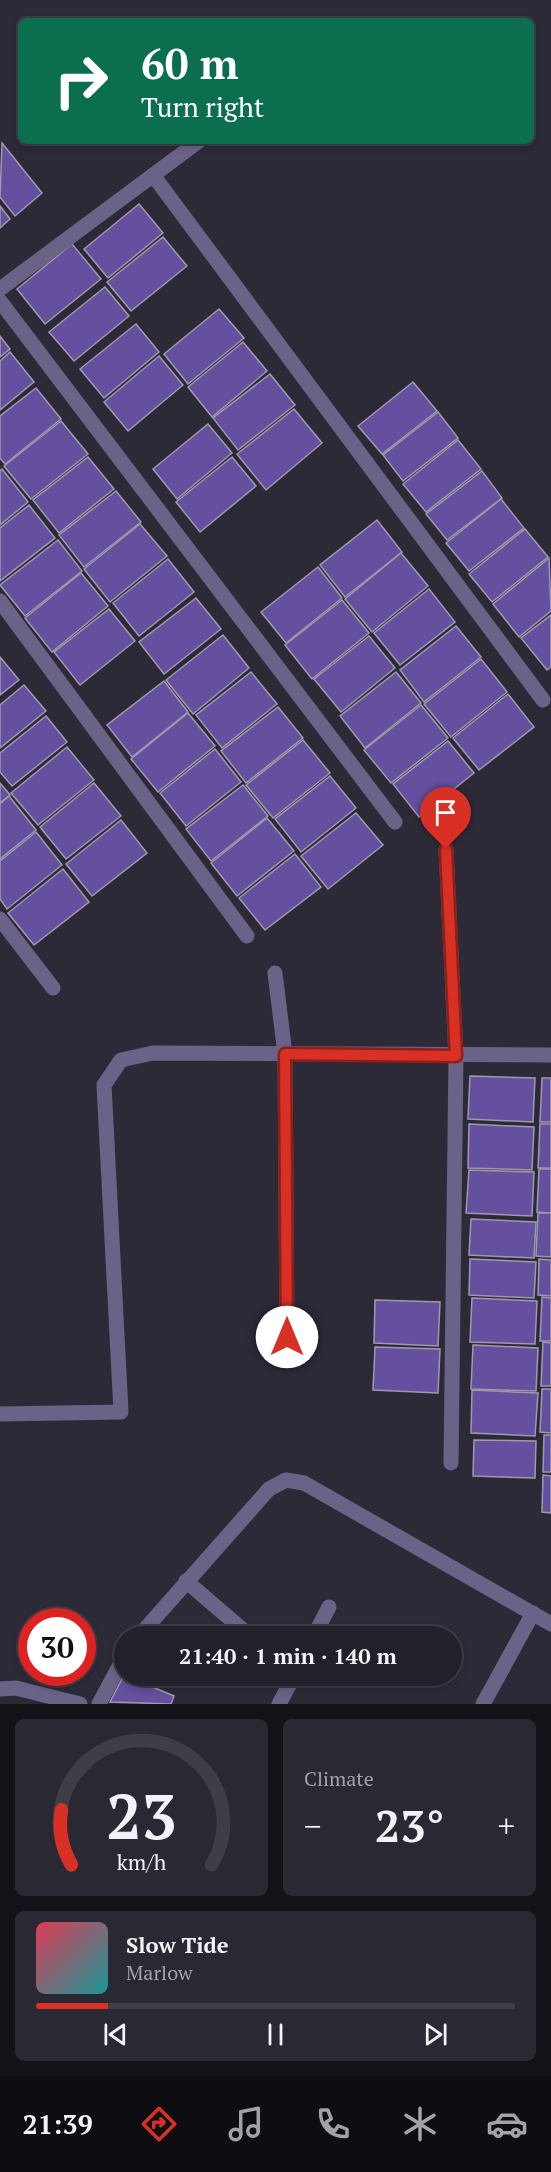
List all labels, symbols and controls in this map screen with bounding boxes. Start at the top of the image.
text: 60 m [141,35,239,91]
icon: right [42,42,120,120]
text: Turn right [141,89,264,125]
pin [420,787,471,849]
icon: arrive [429,796,462,829]
position arrow [255,1305,319,1369]
speed limit sign: 30 [18,1608,96,1686]
text: 21:40 · 1 min · 140 m [179,1641,397,1670]
text: Climate [304,1765,374,1792]
text: 23 [106,1774,177,1857]
text: 23° [375,1795,444,1855]
text: − [304,1804,322,1847]
text: + [497,1804,515,1847]
text: km/h [117,1848,167,1876]
text: Slow Tide [126,1930,229,1959]
text: Marlow [126,1959,193,1986]
icon: previous [99,2018,132,2051]
icon: pause [259,2018,292,2051]
icon: next [419,2018,452,2051]
icon: directions [138,2103,180,2145]
icon: music [225,2103,267,2145]
icon: phone [312,2103,354,2145]
icon: climate [399,2103,441,2145]
icon: car [486,2103,528,2145]
text: 21:39 [23,2106,93,2142]

